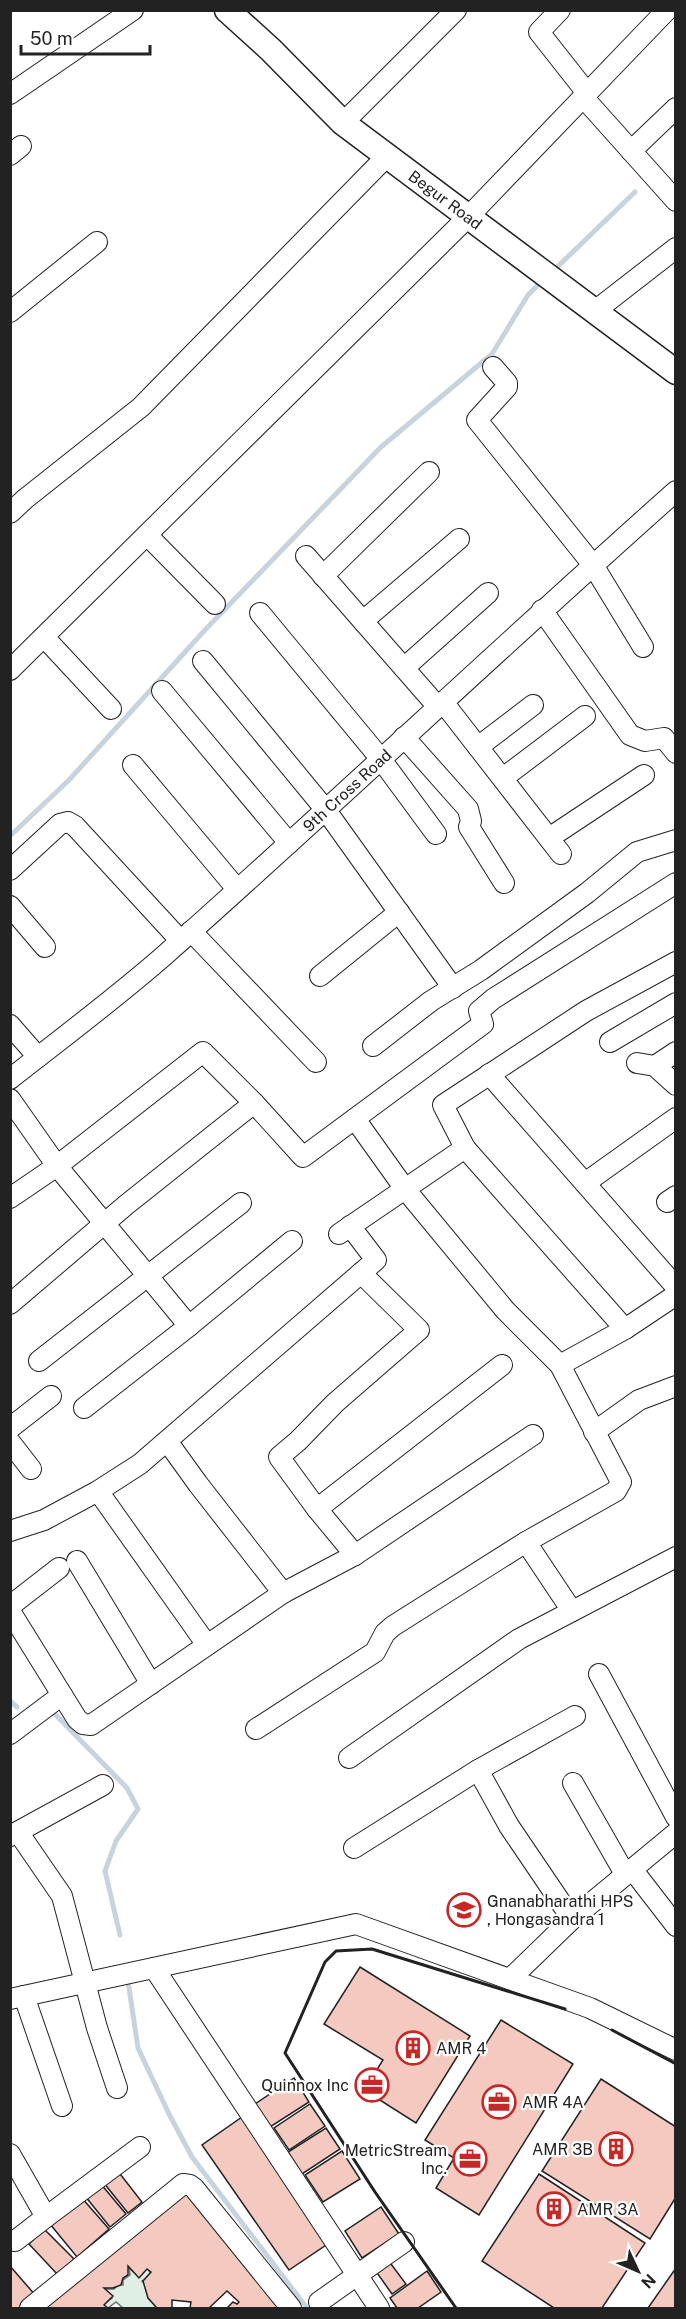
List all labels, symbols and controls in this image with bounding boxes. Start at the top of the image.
scale bar [21,18,150,56]
text: 50 m [30,28,73,49]
street label: Begur Road [405,166,486,234]
street label: 9th Cross Road [299,745,396,836]
school or university icon: Gnanabharathi HPS , Hongasandra 1 [446,1892,482,1928]
place label: Gnanabharathi HPS , Hongasandra 1 [487,1892,634,1929]
building icon: AMR 4 [395,2030,431,2066]
place label: AMR 4 [436,2039,486,2058]
office icon: Quinnox Inc [354,2067,390,2103]
place label: Quinnox Inc [261,2076,349,2095]
office icon: AMR 4A [481,2084,517,2120]
place label: AMR 4A [522,2093,584,2112]
building icon: AMR 3B [598,2131,634,2167]
place label: AMR 3B [532,2140,593,2159]
place label: MetricStream Inc. [345,2141,447,2178]
office icon: MetricStream Inc. [452,2141,488,2177]
building icon: AMR 3A [536,2191,572,2227]
place label: AMR 3A [577,2200,639,2219]
north arrow [608,2241,668,2301]
text: N [637,2270,660,2292]

